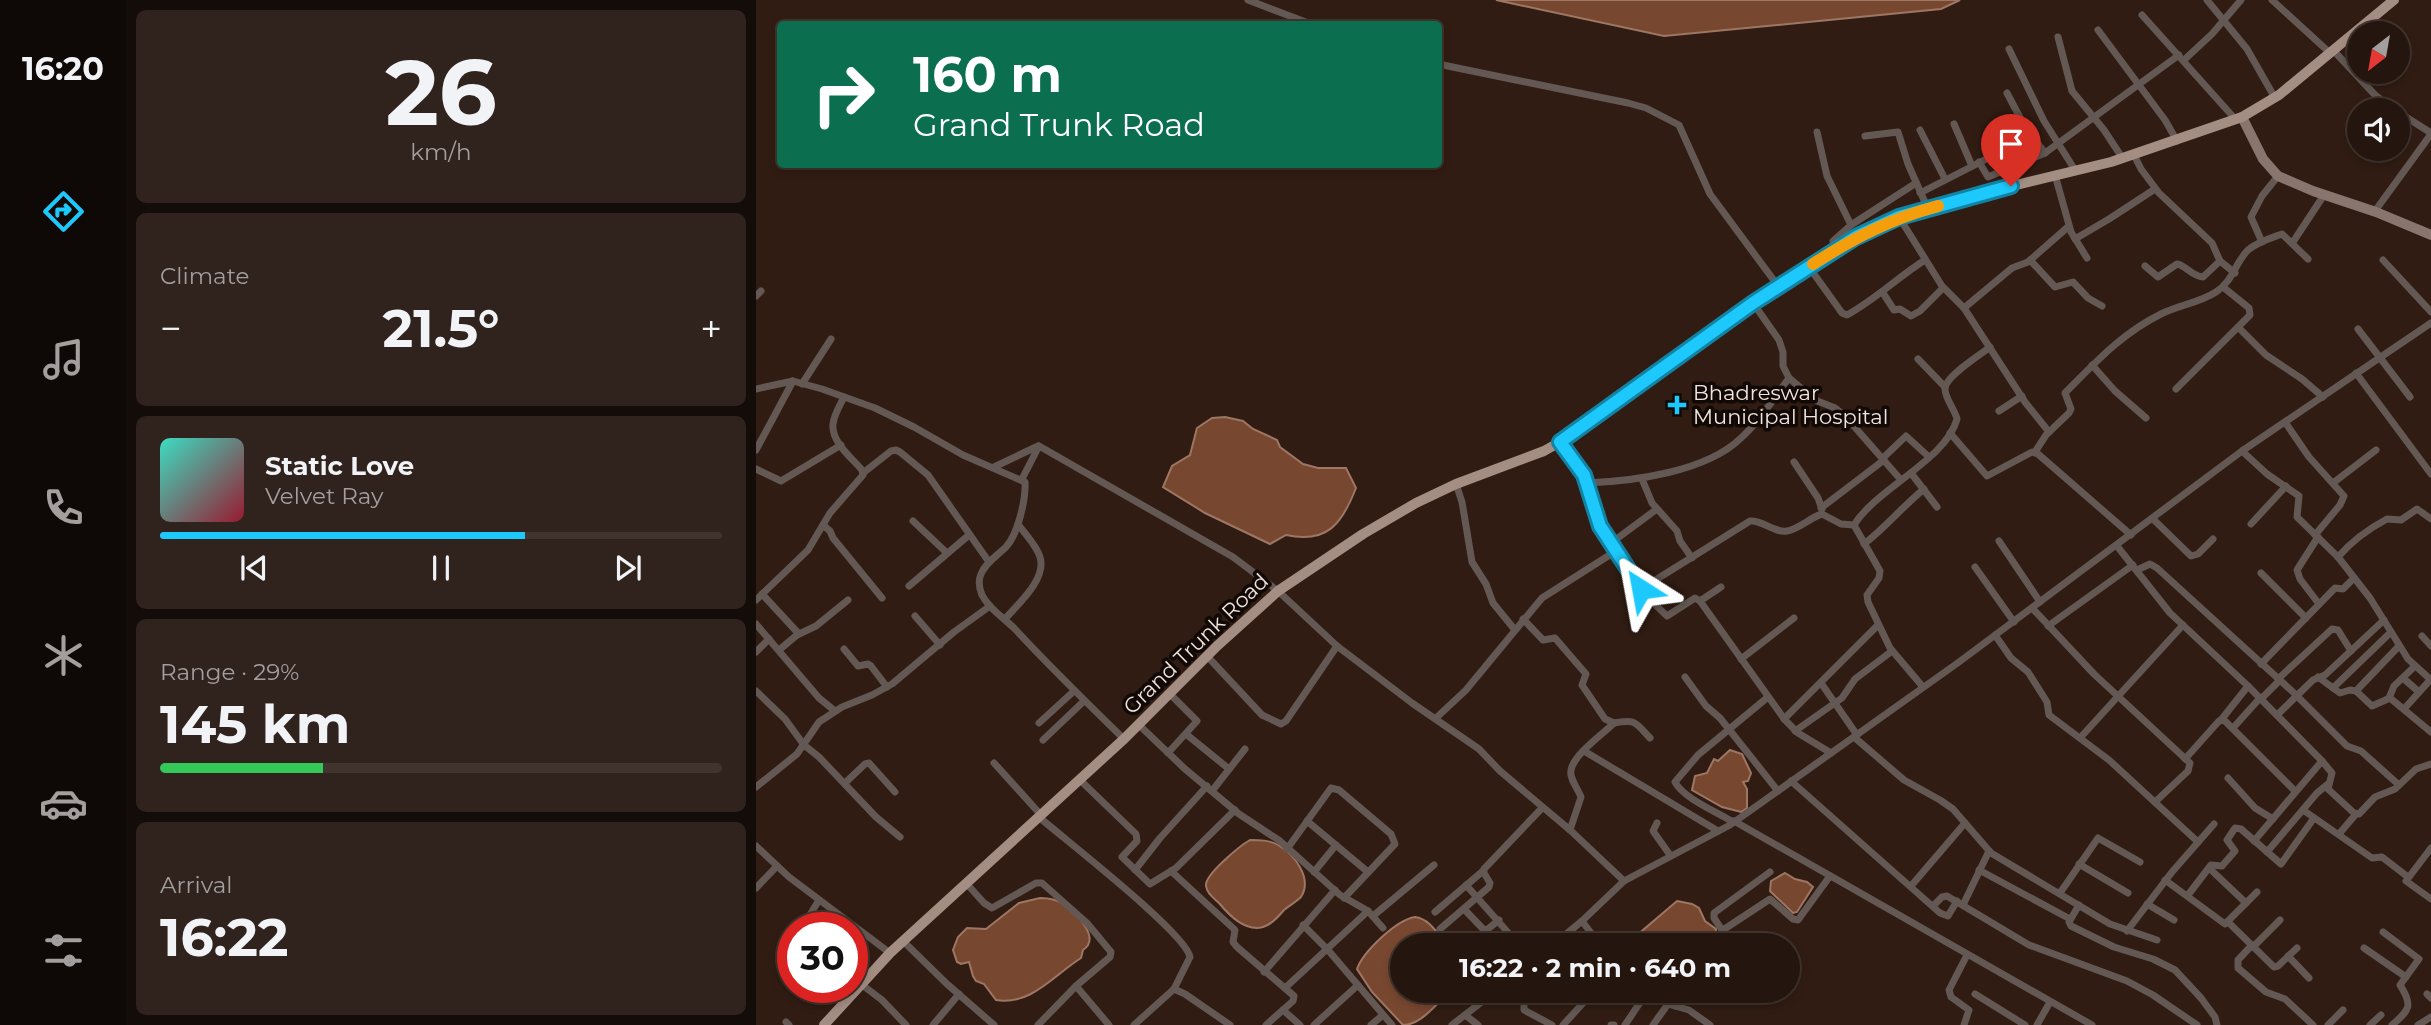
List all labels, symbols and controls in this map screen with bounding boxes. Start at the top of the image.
north arrow [2347,21,2410,84]
map controls [2347,21,2410,161]
text: 26 [385,37,497,148]
text: 160 m [913,45,1062,104]
text: 16:20 [22,49,104,88]
icon: right [798,49,889,140]
button: sound [2347,98,2410,161]
text: Grand Trunk Road [913,105,1205,144]
pin [1981,114,2041,186]
icon: arrive [1992,125,2030,163]
text: km/h [410,138,472,166]
icon: directions [39,187,88,236]
text: Climate [160,262,249,290]
text: 21.5° [382,297,500,360]
text: − [160,305,182,352]
text: + [700,305,722,352]
icon: music [39,335,88,384]
place label: Bhadreswar Municipal Hospital [1693,380,1888,429]
marker: Bhadreswar Municipal Hospital [1667,395,1687,415]
text: Static Love [265,450,414,482]
text: Velvet Ray [265,482,383,510]
icon: phone [39,483,88,532]
icon: previous [235,549,273,587]
icon: pause [422,549,460,587]
icon: next [609,549,647,587]
position arrow [1604,552,1678,626]
street label: Grand Trunk Road [1118,568,1273,719]
icon: climate [39,631,88,680]
text: Range · 29% [160,658,299,686]
text: 145 km [160,693,350,756]
icon: car [39,779,88,828]
text: Arrival [160,871,233,899]
text: 16:22 [160,906,289,969]
speed limit sign: 30 [777,912,868,1003]
icon: filters [39,926,88,975]
text: 16:22 · 2 min · 640 m [1459,952,1731,984]

